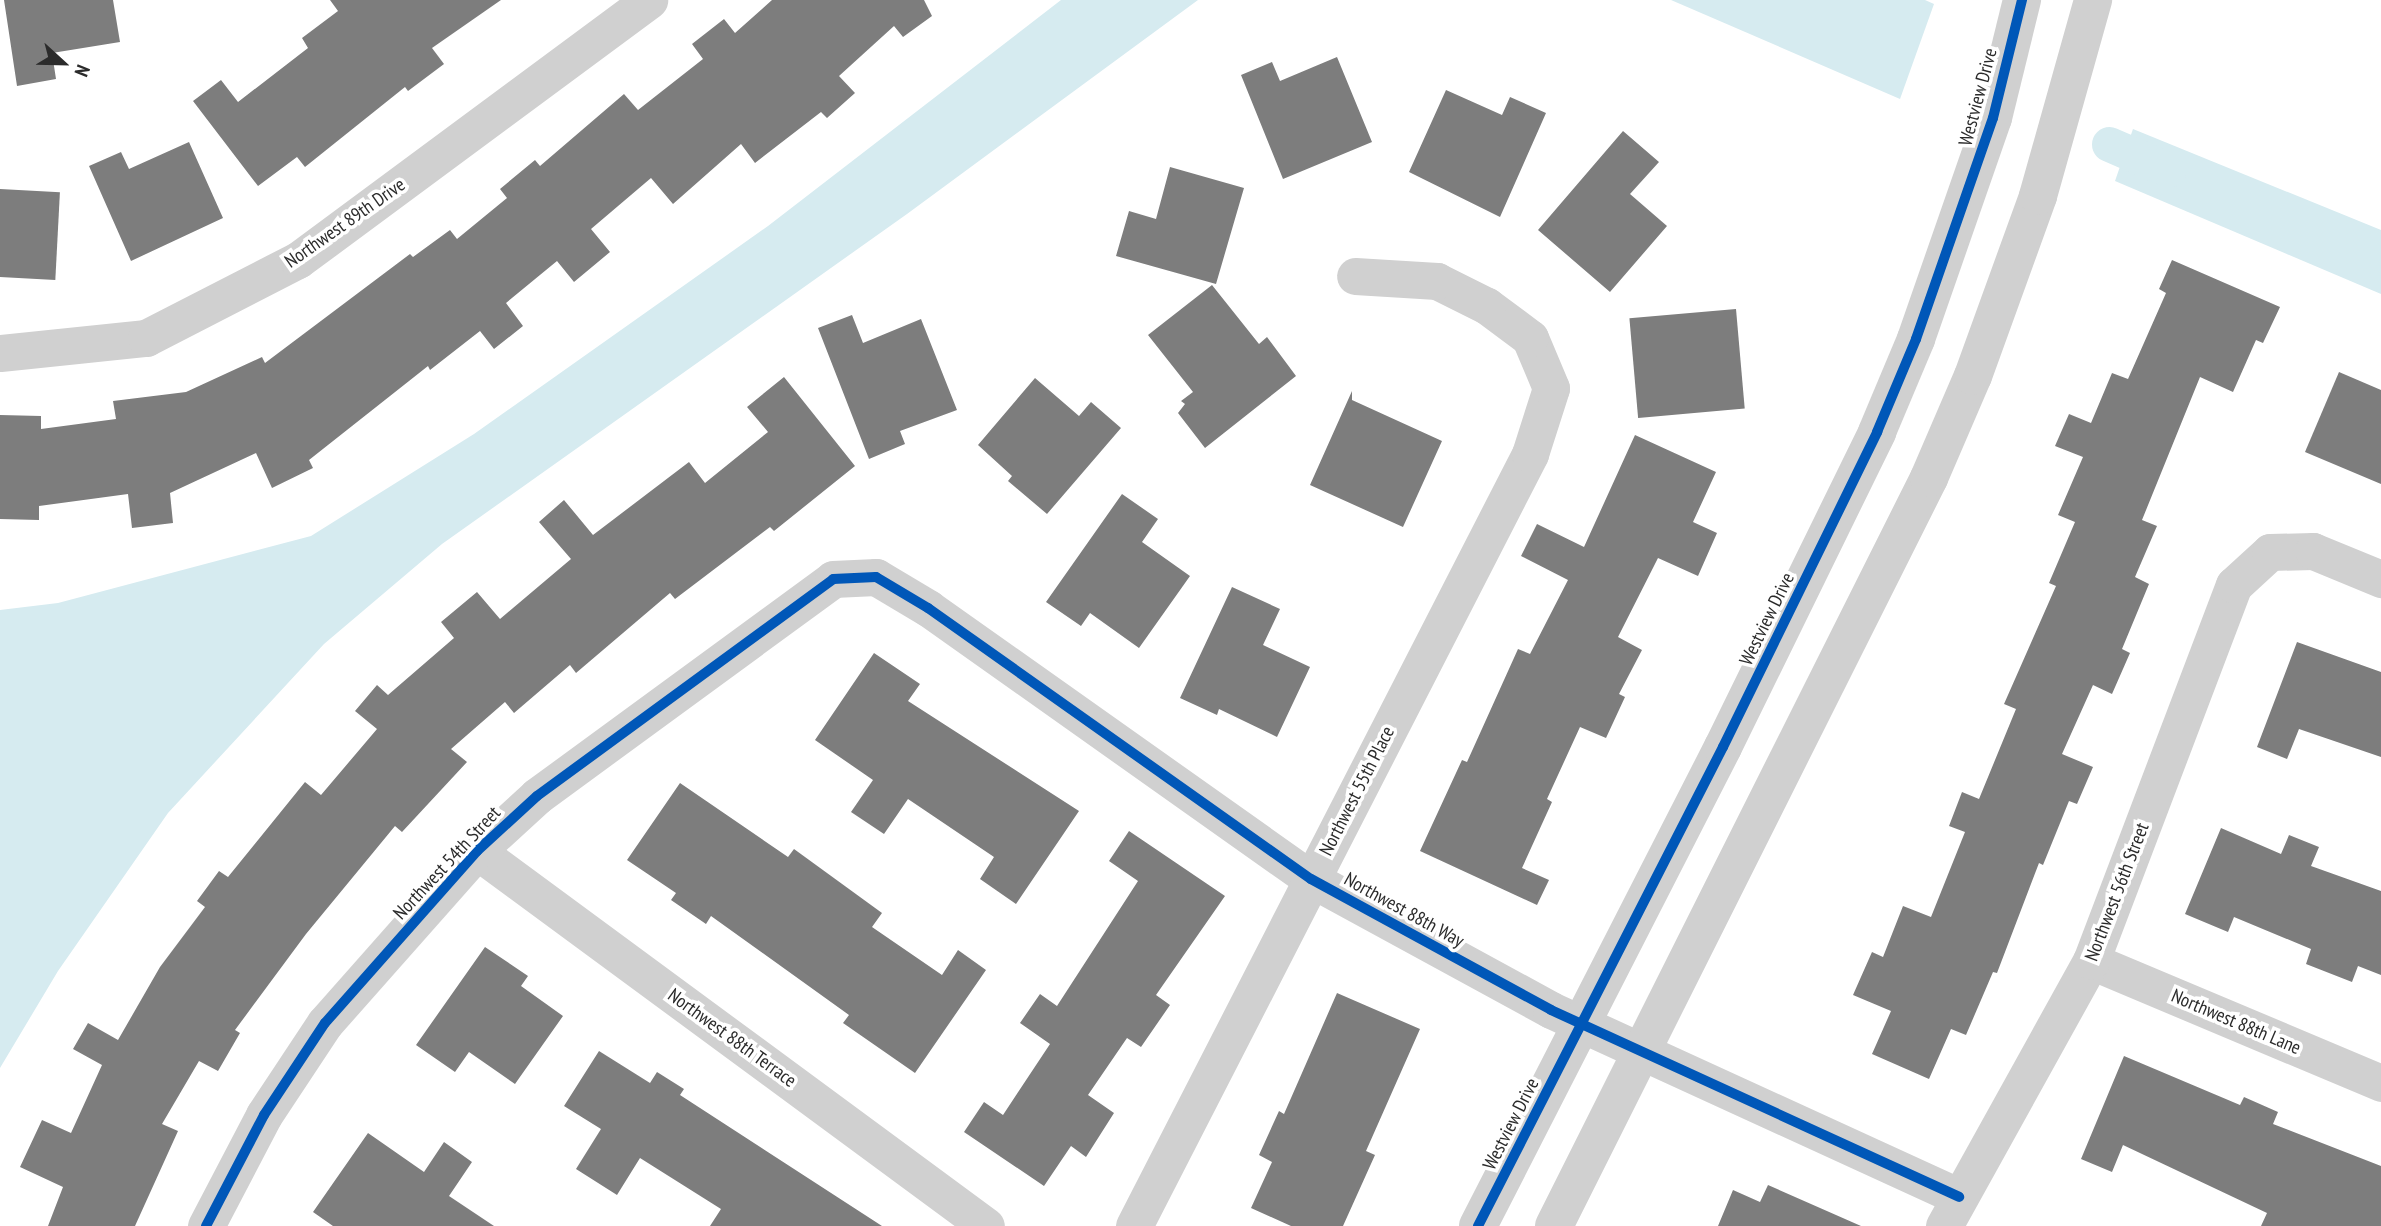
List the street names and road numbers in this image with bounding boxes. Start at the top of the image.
street label: Westview Drive [1954,46,2002,148]
street label: Northwest 89th Drive [281,173,409,273]
street label: Westview Drive [1735,569,1799,669]
street label: Northwest 55th Place [1315,723,1399,859]
street label: Northwest 54th Street [389,802,505,924]
street label: Northwest 56th Street [2080,820,2154,964]
street label: Northwest 88th Way [1340,868,1468,952]
street label: Northwest 88th Terrace [663,984,801,1092]
street label: Northwest 88th Lane [2168,984,2304,1060]
street label: Westview Drive [1478,1074,1544,1174]

